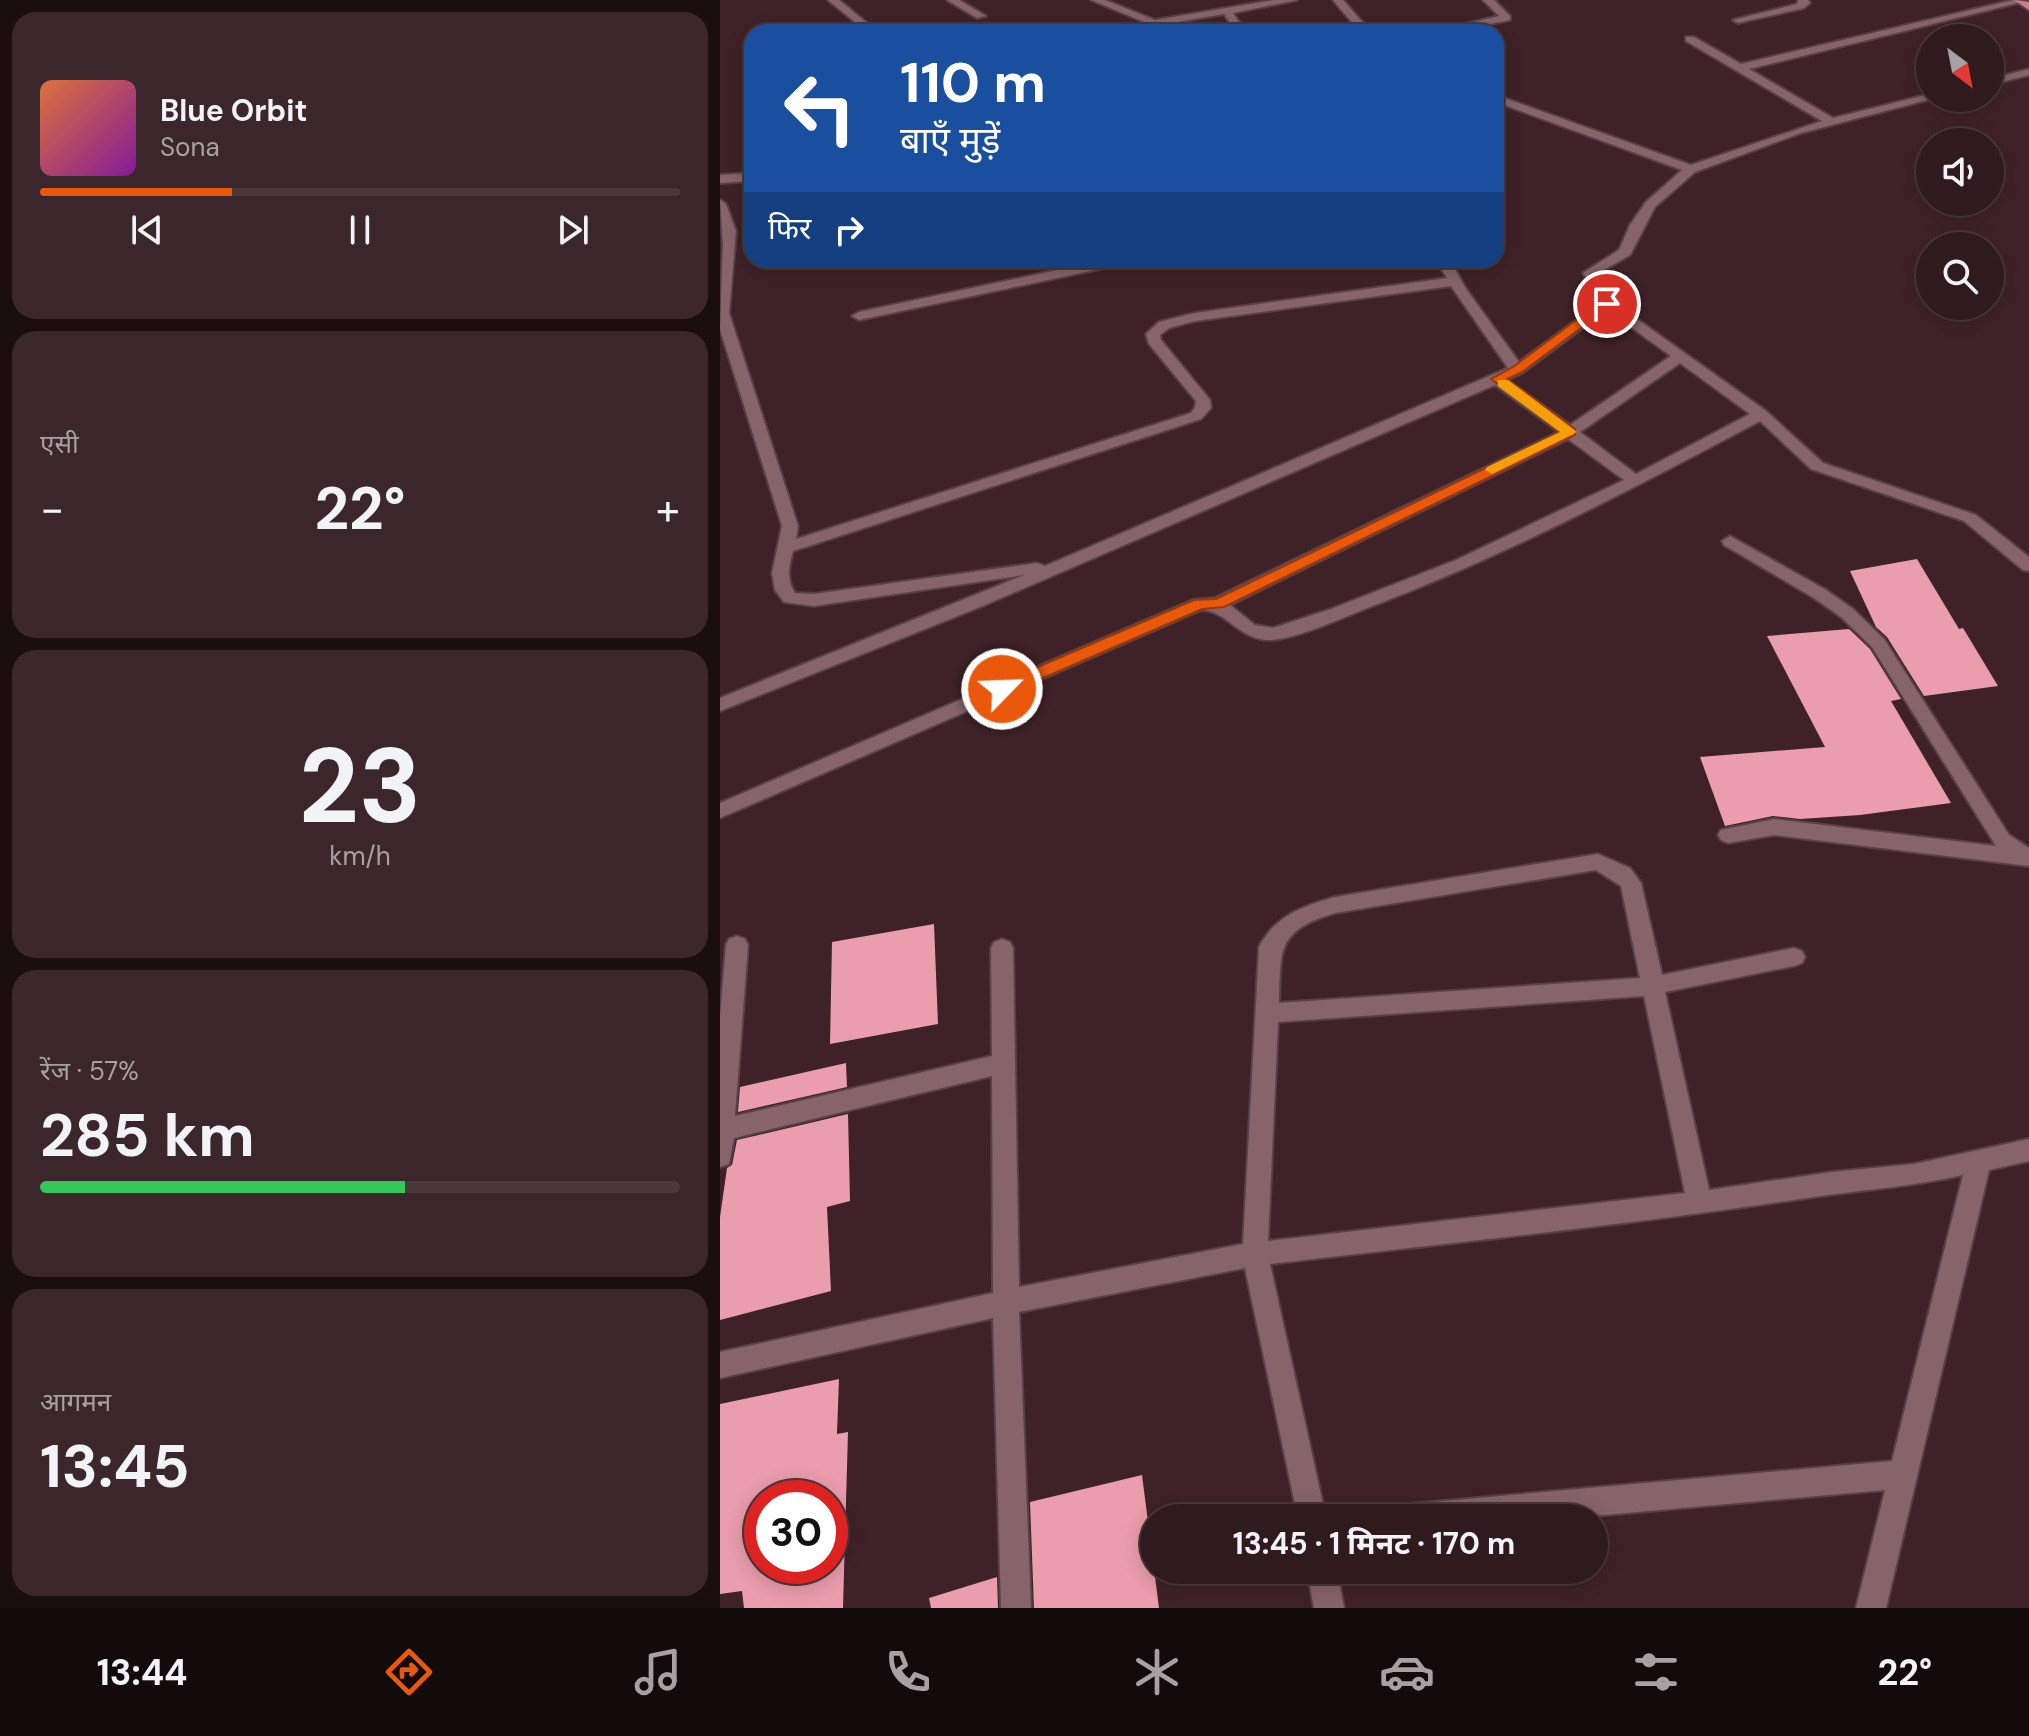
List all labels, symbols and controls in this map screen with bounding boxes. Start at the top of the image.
north arrow [1916,24,2004,112]
map controls [1916,24,2004,320]
text: 110 m [900,46,1046,119]
icon: left [768,56,872,160]
text: Blue Orbit [160,91,307,130]
text: बाएँ मुड़ें [900,117,1000,164]
button: sound [1916,128,2004,216]
text: Sona [160,130,220,164]
icon: previous [125,208,169,252]
icon: pause [338,208,382,252]
icon: next [551,208,595,252]
icon: right [827,208,871,252]
text: फिर [768,209,811,248]
button: search [1916,232,2004,320]
pin [1573,270,1641,338]
icon: arrive [1585,282,1629,326]
text: एसी [40,427,79,461]
text: 22° [314,469,406,548]
text: − [40,480,64,538]
text: + [656,480,680,538]
position arrow [960,647,1044,731]
text: 23 [299,719,421,854]
text: km/h [329,839,391,873]
text: रेंज · 57% [40,1054,139,1088]
text: 285 km [40,1096,255,1175]
text: आगमन [40,1385,111,1419]
text: 13:45 [40,1427,190,1506]
speed limit sign: 30 [744,1480,848,1584]
text: 13:45 · 1 मिनट · 170 m [1233,1524,1515,1563]
icon: directions [381,1644,437,1700]
icon: music [630,1644,686,1700]
icon: phone [880,1644,936,1700]
icon: climate [1129,1644,1185,1700]
icon: car [1379,1644,1435,1700]
icon: filters [1628,1644,1684,1700]
text: 13:44 [97,1649,187,1696]
text: 22° [1878,1649,1932,1696]

